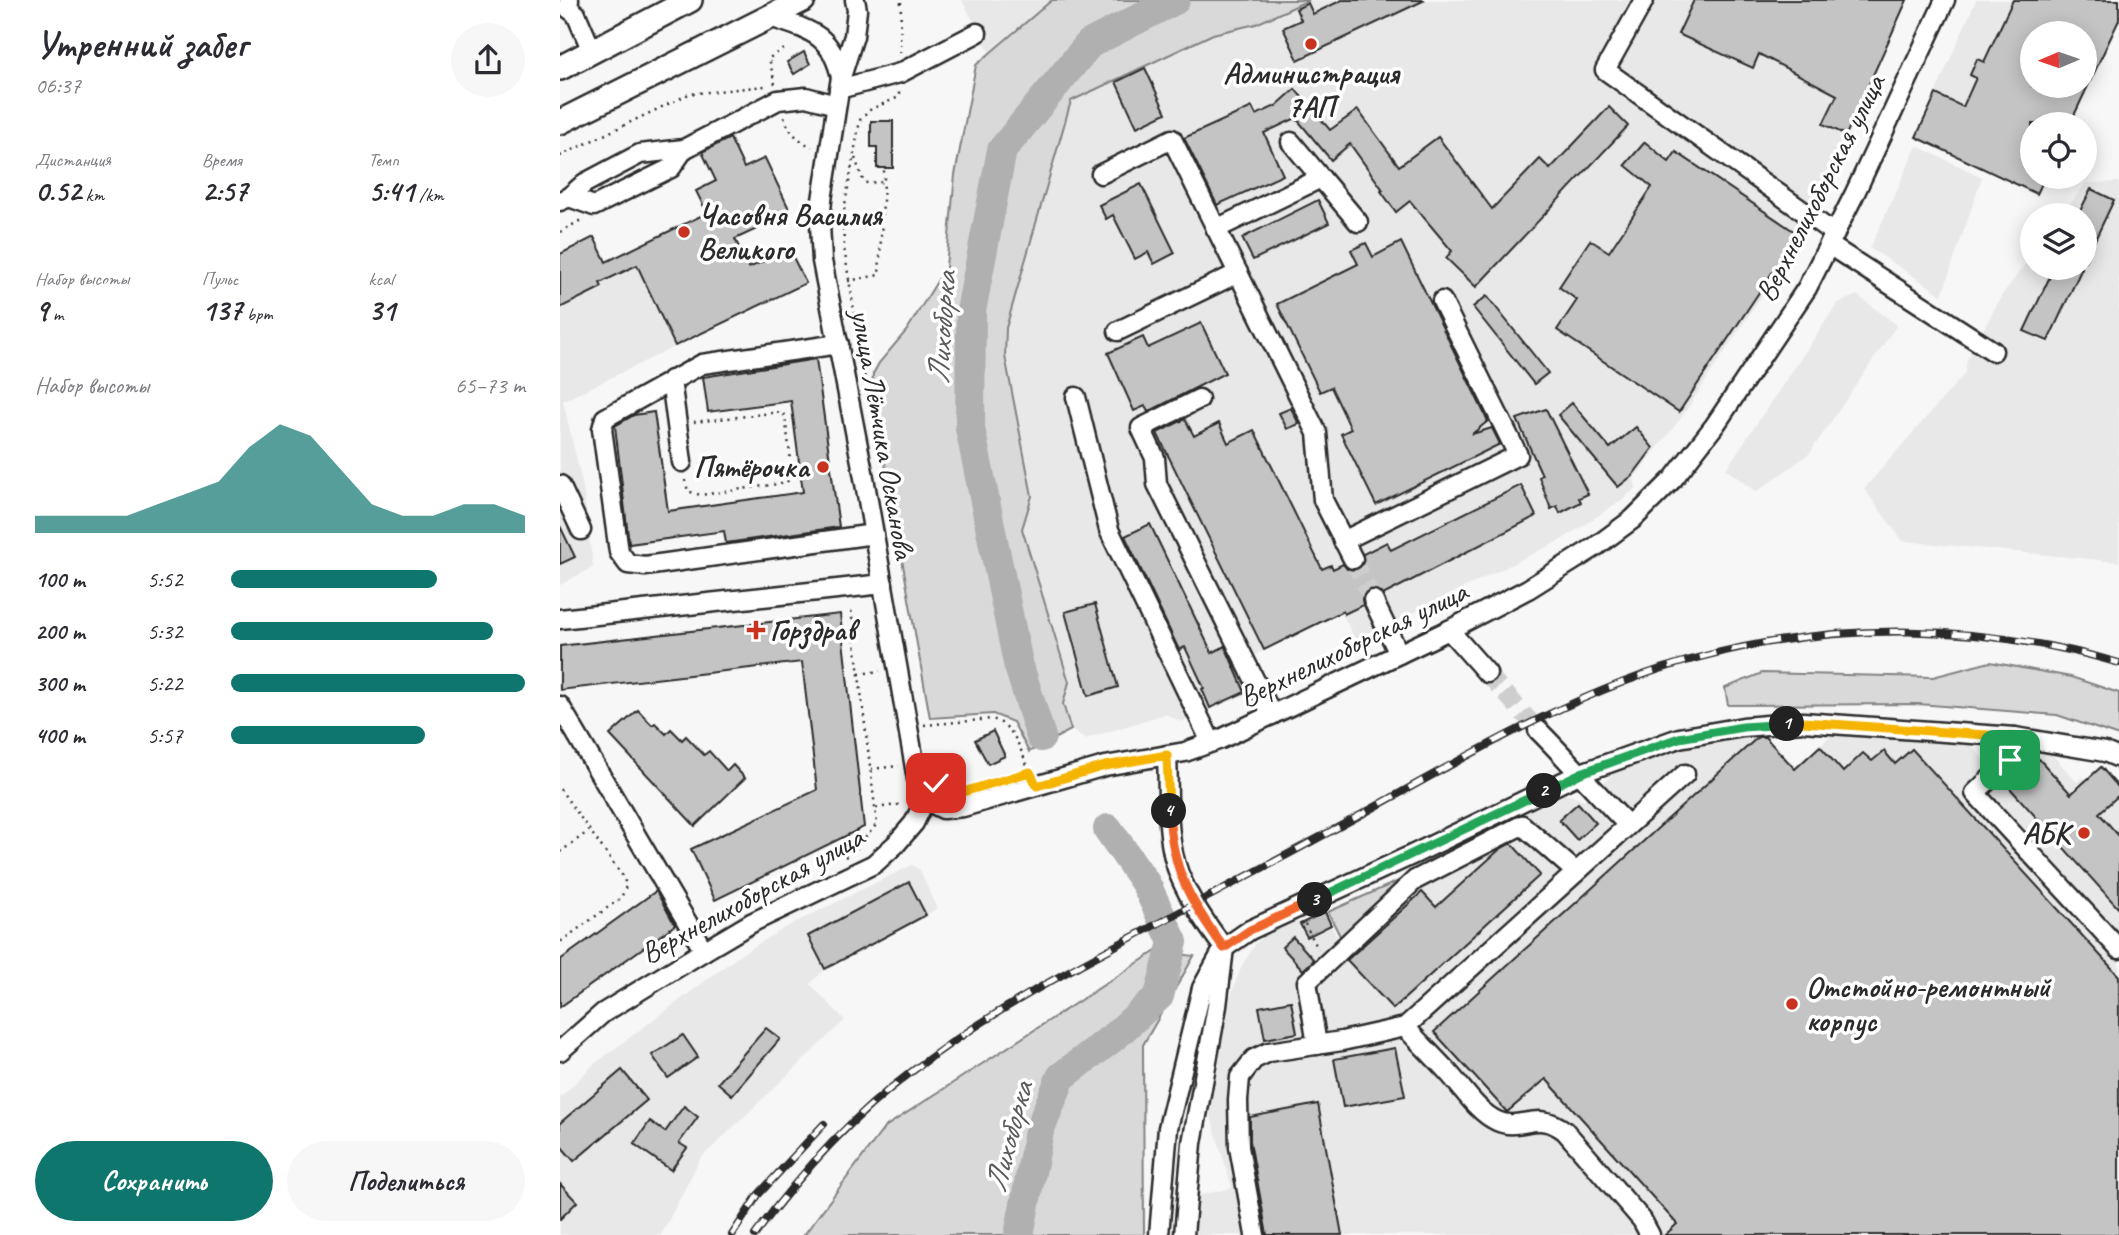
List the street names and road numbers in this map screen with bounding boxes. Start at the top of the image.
street label: Верхнелихоборская улица [1746,66,1894,308]
street label: улица Лётчика Осканова [842,304,924,564]
street label: Верхнелихоборская улица [1232,571,1475,716]
street label: Верхнелихоборская улица [634,817,872,972]

